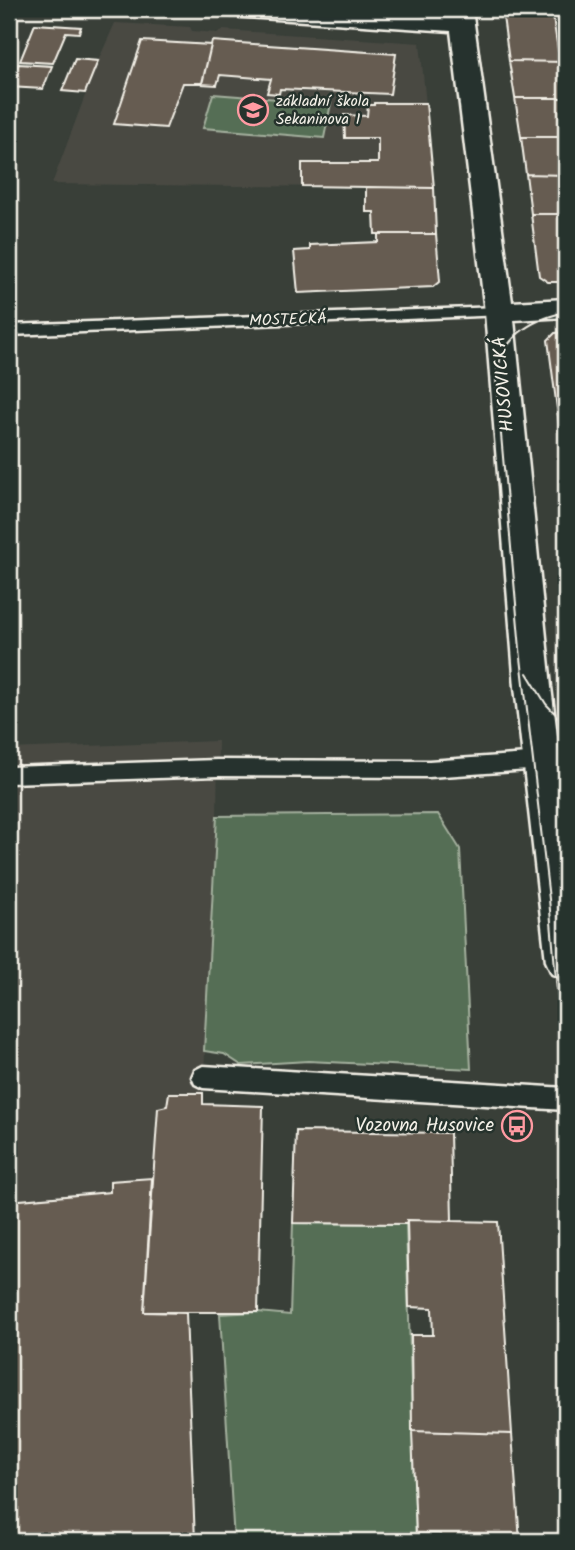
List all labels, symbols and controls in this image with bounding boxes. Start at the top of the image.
place label: základní škola Sekaninova 1 [276,89,369,132]
school or university icon: základní škola Sekaninova 1 [236,93,270,127]
street label: MOSTECKÁ [249,306,327,334]
street label: HUSOVICKÁ [485,335,523,433]
bus stop icon: Vozovna Husovice [500,1109,534,1143]
place label: Vozovna Husovice [356,1111,494,1141]

